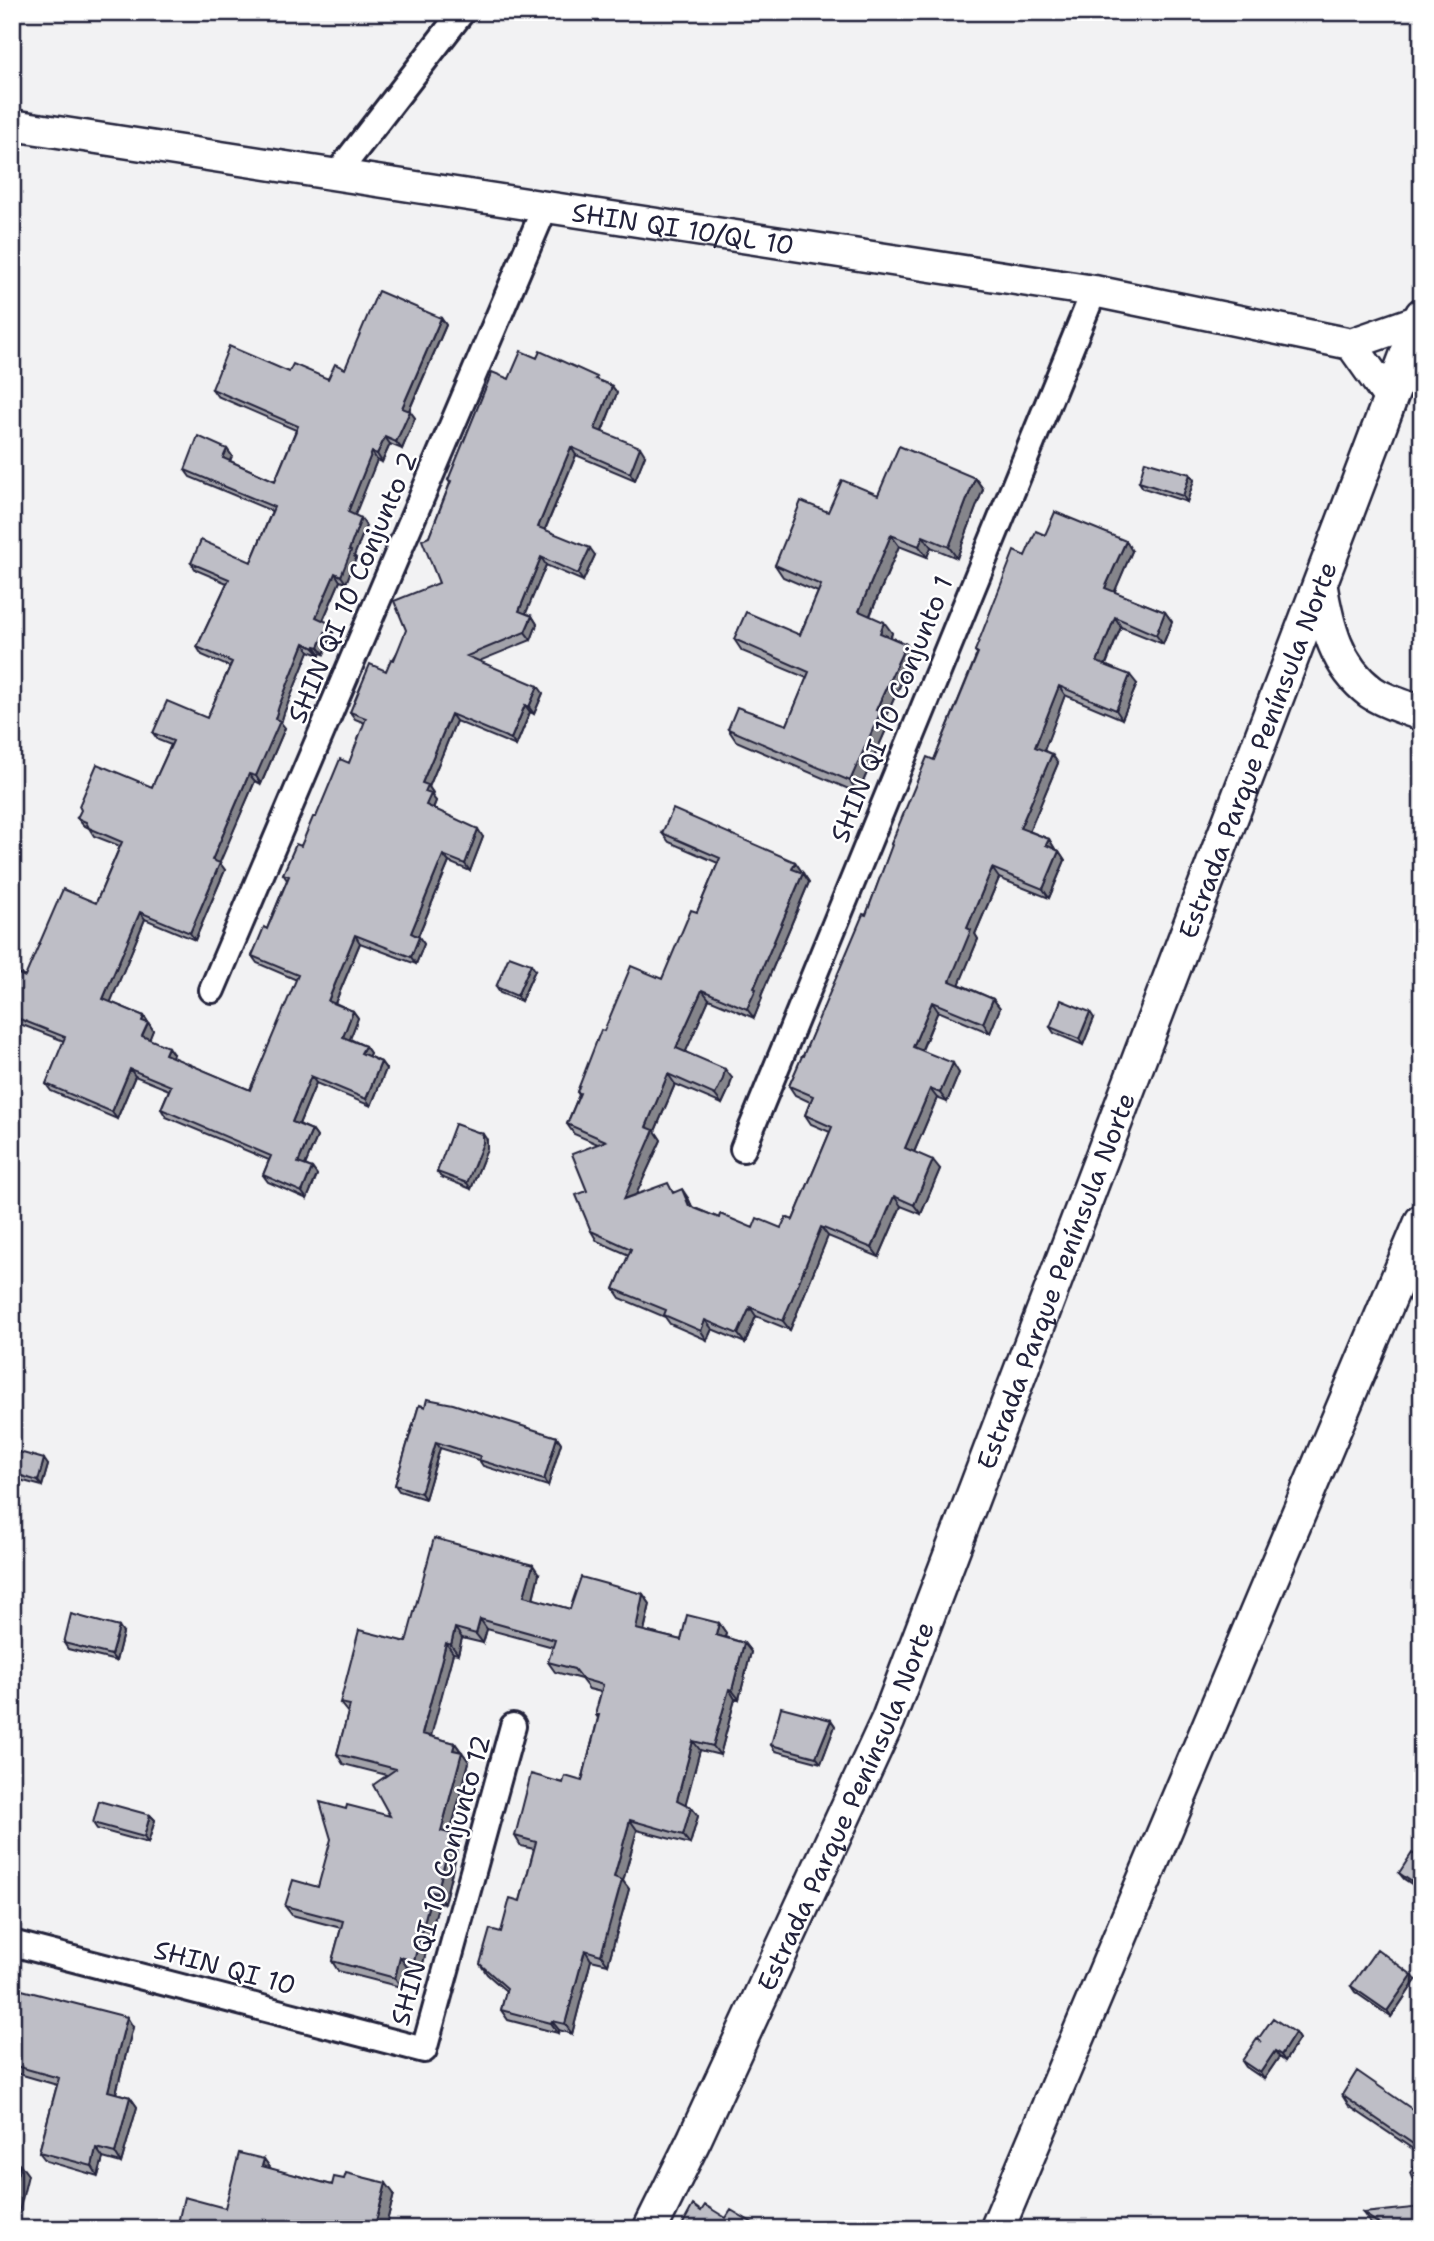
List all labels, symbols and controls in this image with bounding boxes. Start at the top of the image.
street label: SHIN QI 10/QL 10 [570,194,797,262]
street label: SHIN QI 10 Conjunto 2 [279,446,425,728]
street label: Estrada Parque Península Norte [1169,556,1344,943]
street label: SHIN QI 10 Conjunto 1 [822,571,960,847]
street label: Estrada Parque Península Norte [968,1087,1143,1474]
street label: Estrada Parque Península Norte [748,1616,941,1996]
street label: SHIN QI 10 Conjunto 12 [382,1730,498,2030]
street label: SHIN QI 10 [150,1931,300,2003]

